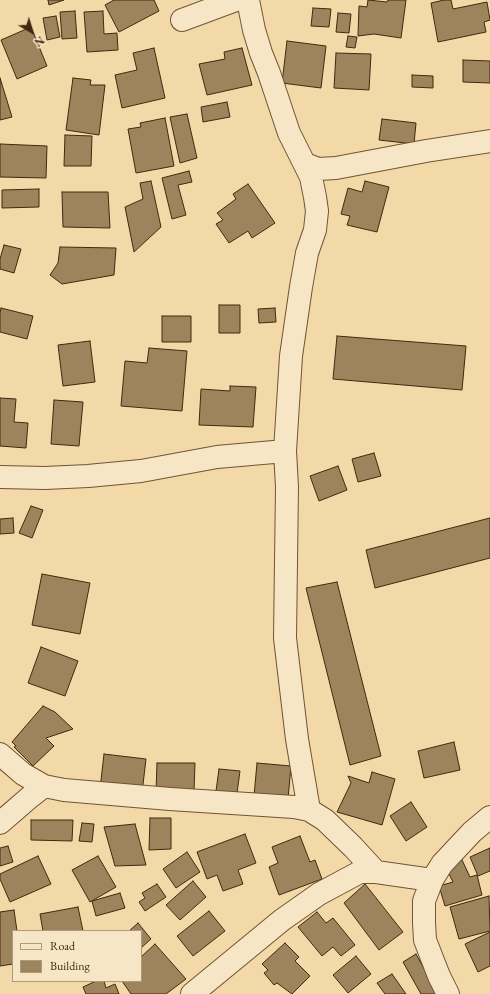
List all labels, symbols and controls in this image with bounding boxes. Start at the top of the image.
north arrow [12,12,52,52]
text: N [32,33,47,50]
legend [12,930,142,982]
text: Road [50,938,75,954]
text: Building [50,958,90,974]

